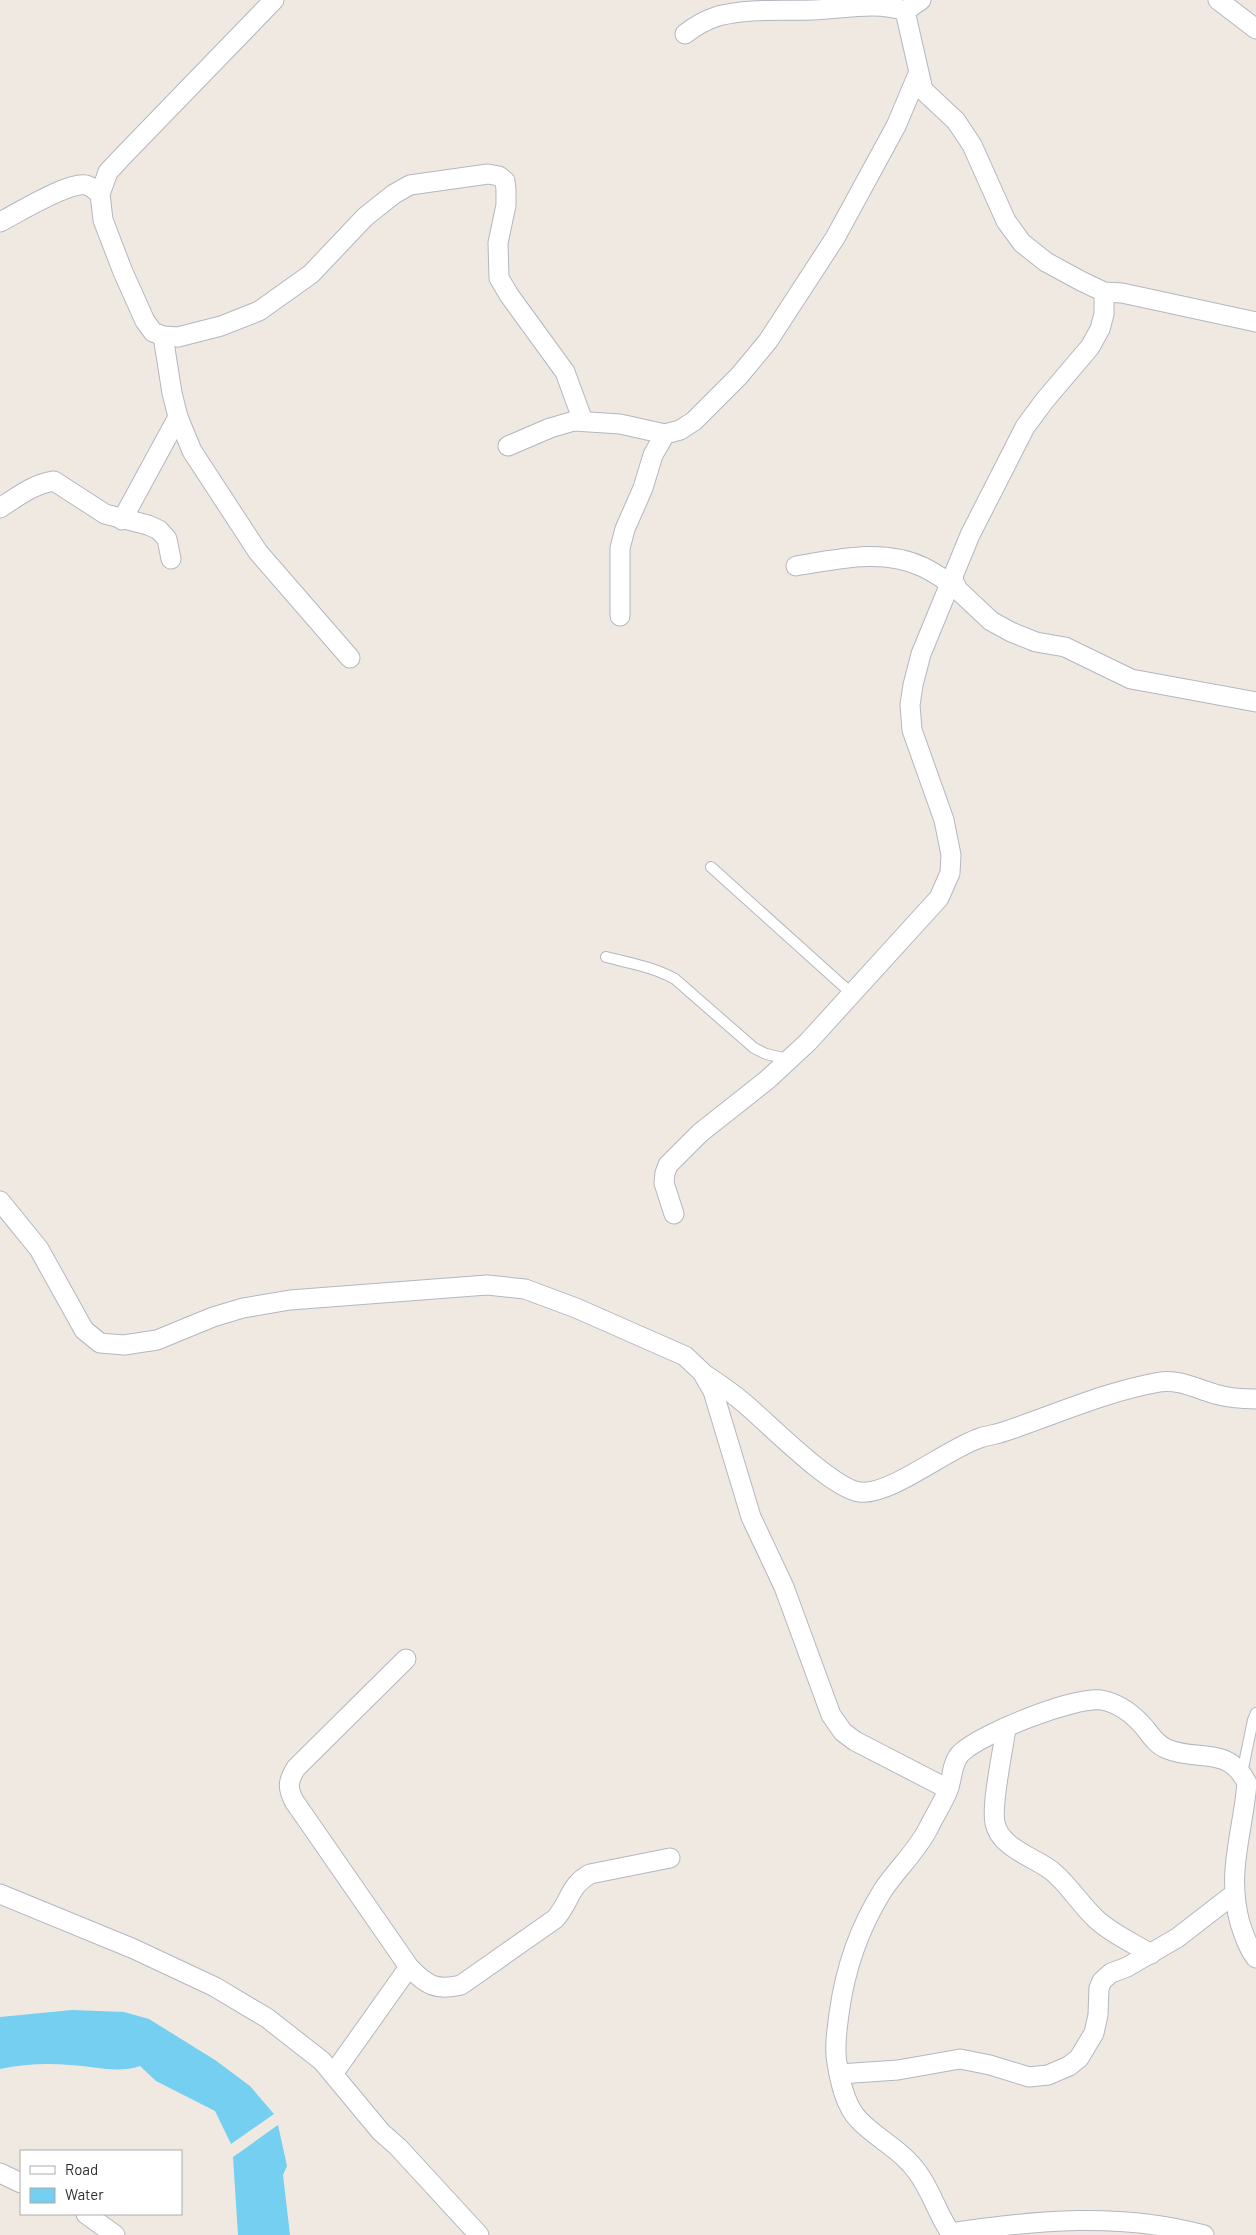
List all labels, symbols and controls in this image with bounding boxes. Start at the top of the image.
legend [20,2150,182,2215]
text: Road [65,2160,98,2178]
text: Water [65,2185,104,2203]

